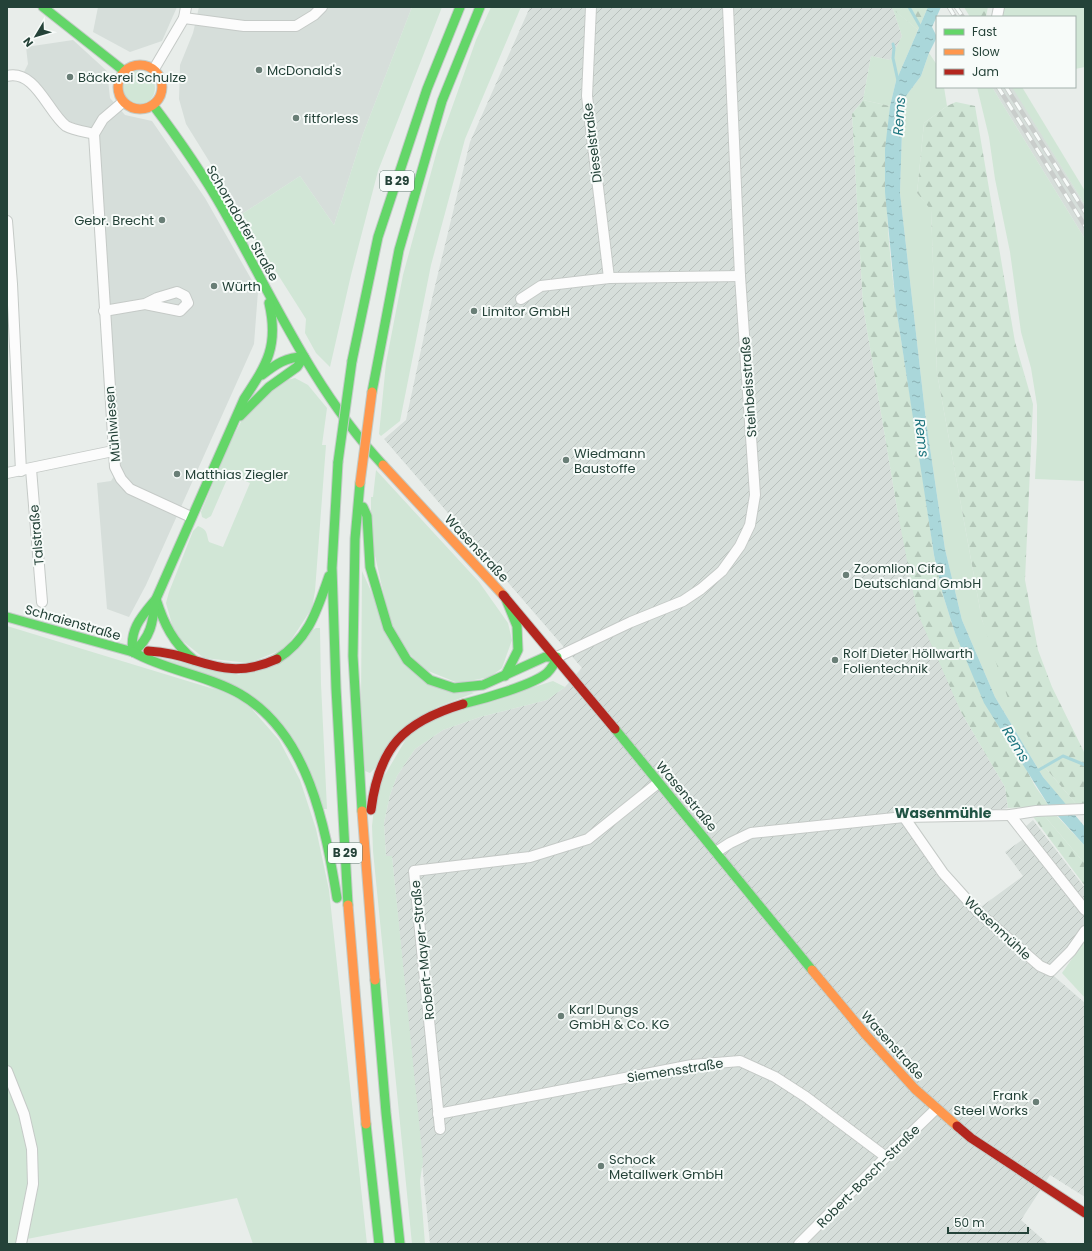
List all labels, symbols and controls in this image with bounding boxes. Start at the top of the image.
north arrow [16,16,56,56]
legend [936,16,1076,88]
text: Fast [972,23,997,40]
text: N [19,34,37,50]
text: Slow [972,43,1000,60]
place label: McDonald's [267,61,342,80]
text: Jam [972,63,999,80]
marker: McDonald's [254,65,264,75]
place label: Bäckerei Schulze [78,68,186,87]
marker: Bäckerei Schulze [65,72,75,82]
water label: Rems [888,96,910,136]
street label: Dieselstraße [578,102,607,184]
place label: fitforless [304,109,359,128]
marker: fitforless [291,113,301,123]
street label: Schorndorfer Straße [202,162,284,285]
road number: B 29 [380,171,414,191]
place label: Gebr. Brecht [74,211,154,230]
marker: Gebr. Brecht [157,215,167,225]
place label: Würth [222,277,261,296]
marker: Würth [209,281,219,291]
place label: Limitor GmbH [482,302,570,321]
marker: Limitor GmbH [469,306,479,316]
street label: Steinbeisstraße [736,336,761,438]
street label: Mühlwiesen [100,385,125,463]
water label: Rems [910,417,934,459]
place label: Wiedmann Baustoffe [574,444,646,478]
marker: Wiedmann Baustoffe [561,455,571,465]
place label: Matthias Ziegler [185,465,288,484]
marker: Matthias Ziegler [172,469,182,479]
street label: Talstraße [24,504,49,566]
street label: Wasenstraße [440,510,513,587]
place label: Zoomlion Cifa Deutschland GmbH [854,559,981,593]
marker: Zoomlion Cifa Deutschland GmbH [841,570,851,580]
street label: Schraienstraße [23,600,123,645]
place label: Rolf Dieter Höllwarth Folientechnik [843,644,973,678]
marker: Rolf Dieter Höllwarth Folientechnik [830,655,840,665]
water label: Rems [997,722,1035,766]
street label: Wasenstraße [651,757,722,836]
district label: Wasenmühle [895,803,992,823]
road number: B 29 [328,843,362,863]
street label: Robert-Mayer-Straße [406,879,439,1021]
street label: Wasenmühle [960,892,1036,965]
place label: Karl Dungs GmbH & Co. KG [569,1000,669,1034]
street label: Wasenstraße [857,1007,929,1084]
marker: Karl Dungs GmbH & Co. KG [556,1011,566,1021]
street label: Siemensstraße [625,1053,725,1088]
place label: Frank Steel Works [954,1086,1028,1120]
marker: Frank Steel Works [1031,1097,1041,1107]
street label: Robert-Bosch-Straße [812,1120,924,1232]
place label: Schock Metallwerk GmbH [609,1150,723,1184]
marker: Schock Metallwerk GmbH [596,1161,606,1171]
scale bar [948,1209,1028,1235]
text: 50 m [954,1214,985,1231]

